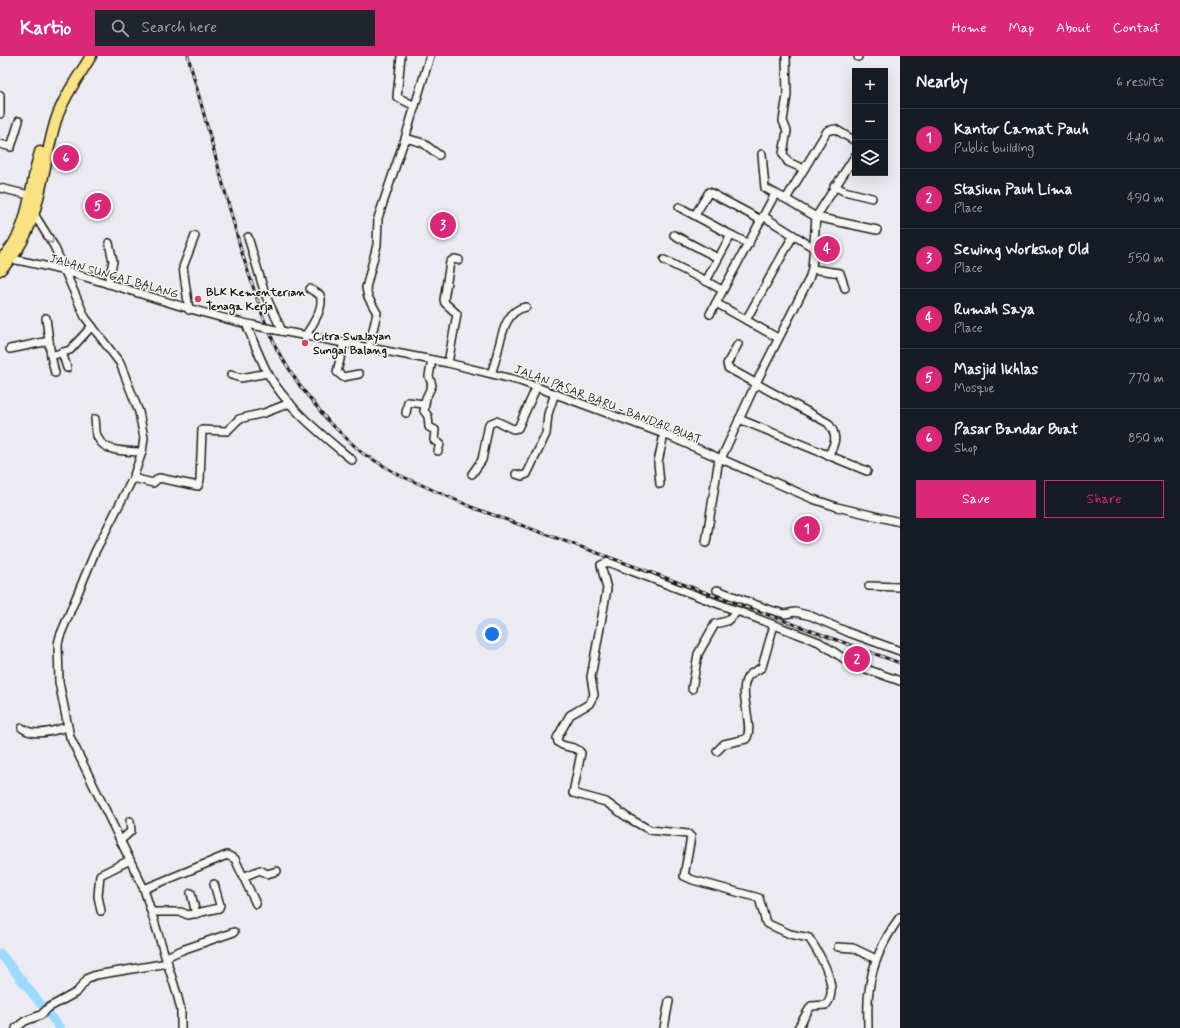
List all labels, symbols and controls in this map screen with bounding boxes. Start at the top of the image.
search box [95,10,375,46]
text: Kartio [20,16,71,41]
icon: search [109,17,131,39]
text: Search here [141,18,217,38]
text: Home [952,19,986,37]
text: Map [1008,19,1034,37]
text: About [1056,19,1091,37]
text: Contact [1113,19,1160,37]
map controls [852,68,888,176]
button: + [852,68,888,104]
text: Nearby [916,71,968,93]
text: 6 results [1116,74,1164,91]
button: − [852,104,888,140]
text: Kantor Camat Pauh [954,120,1089,140]
text: 1 [926,130,932,147]
text: 440 m [1127,130,1164,147]
button: layers [852,140,888,176]
text: Public building [954,140,1034,157]
pin: 6 [53,143,79,173]
text: Stasiun Pauh Lima [954,180,1073,200]
text: 2 [926,190,932,207]
text: 490 m [1127,190,1164,207]
pin: 5 [85,191,111,221]
text: Place [954,200,983,217]
pin: 3 [430,210,456,240]
pin: 4 [814,234,840,264]
one-way arrow [46,237,54,244]
text: Sewing Workshop Old [954,240,1089,260]
text: 3 [926,250,932,267]
text: 550 m [1128,250,1164,267]
street label: JALAN SUNGAI BALANG [47,251,180,303]
text: Place [954,260,983,277]
place label: BLK Kementerian Tenaga Kerja [206,285,306,316]
marker: BLK Kementerian Tenaga Kerja [193,294,203,304]
text: Rumah Saya [954,300,1035,320]
text: 4 [925,310,933,327]
text: 680 m [1129,310,1164,327]
text: Place [954,320,983,337]
place label: Citra Swalayan Sungai Balang [313,329,391,360]
marker: Citra Swalayan Sungai Balang [300,338,310,348]
text: Masjid Ikhlas [954,360,1038,380]
street label: JALAN PASAR BARU - BANDAR BUAT [511,362,704,448]
text: 5 [925,370,933,387]
text: 770 m [1128,370,1164,387]
text: Mosque [954,380,995,397]
text: Pasar Bandar Buat [954,420,1078,440]
text: 6 [926,430,932,447]
text: 850 m [1128,430,1164,447]
text: Shop [954,440,978,457]
button: Save [916,480,1036,518]
button: Share [1044,480,1164,518]
pin: 1 [794,514,820,544]
your location [482,624,502,644]
pin: 2 [844,644,870,674]

